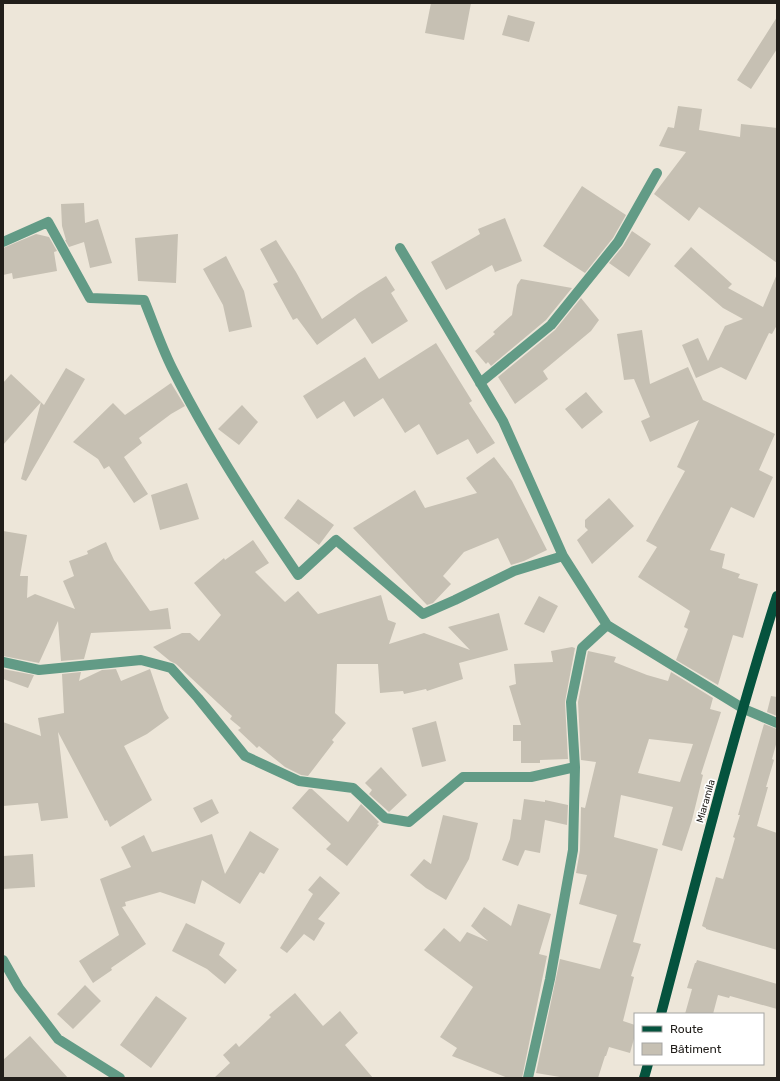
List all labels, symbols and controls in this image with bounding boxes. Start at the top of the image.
street label: Miaramila [694,778,718,824]
legend [634,1013,764,1065]
text: Route [670,1022,704,1036]
text: Bâtiment [670,1042,722,1056]

